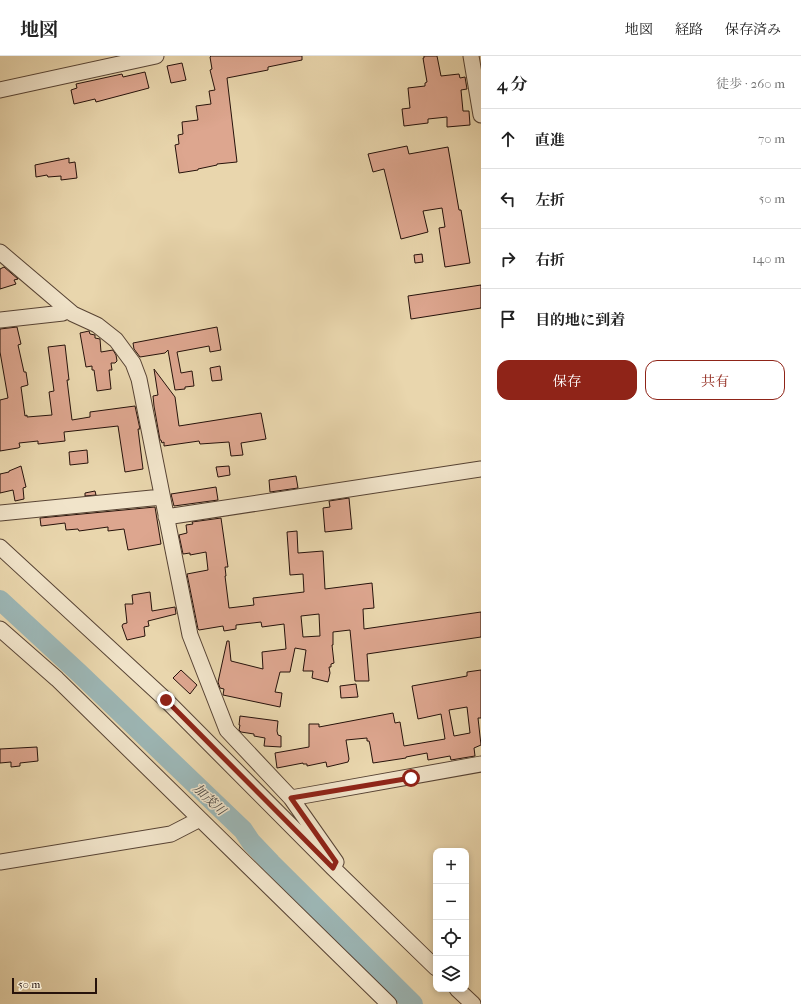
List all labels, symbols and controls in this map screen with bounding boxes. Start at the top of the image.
text: 地図 [20,19,58,41]
text: 地図 [625,21,653,38]
text: 経路 [675,21,703,38]
text: 保存済み [725,21,781,38]
text: 4 分 [497,74,528,94]
text: 徒歩 · 260 m [716,76,785,91]
icon: ahead [497,128,519,150]
text: 直進 [535,131,565,149]
text: 70 m [758,131,785,146]
icon: left [497,188,519,210]
text: 左折 [535,191,565,209]
text: 50 m [759,191,785,206]
icon: right [497,248,519,270]
text: 右折 [535,251,565,269]
text: 140 m [752,251,785,266]
icon: arrive [497,308,519,330]
text: 目的地に到着 [535,311,625,329]
button: 保存 [497,360,637,400]
button: 共有 [645,360,785,400]
route end [157,691,175,709]
route start [402,769,420,787]
water label: 加茂川 [190,781,230,820]
map controls [433,848,469,992]
button: + [433,848,469,884]
button: − [433,884,469,920]
button: locate [433,920,469,956]
button: layers [433,956,469,992]
scale bar [12,976,97,995]
text: 50 m [18,978,40,991]

